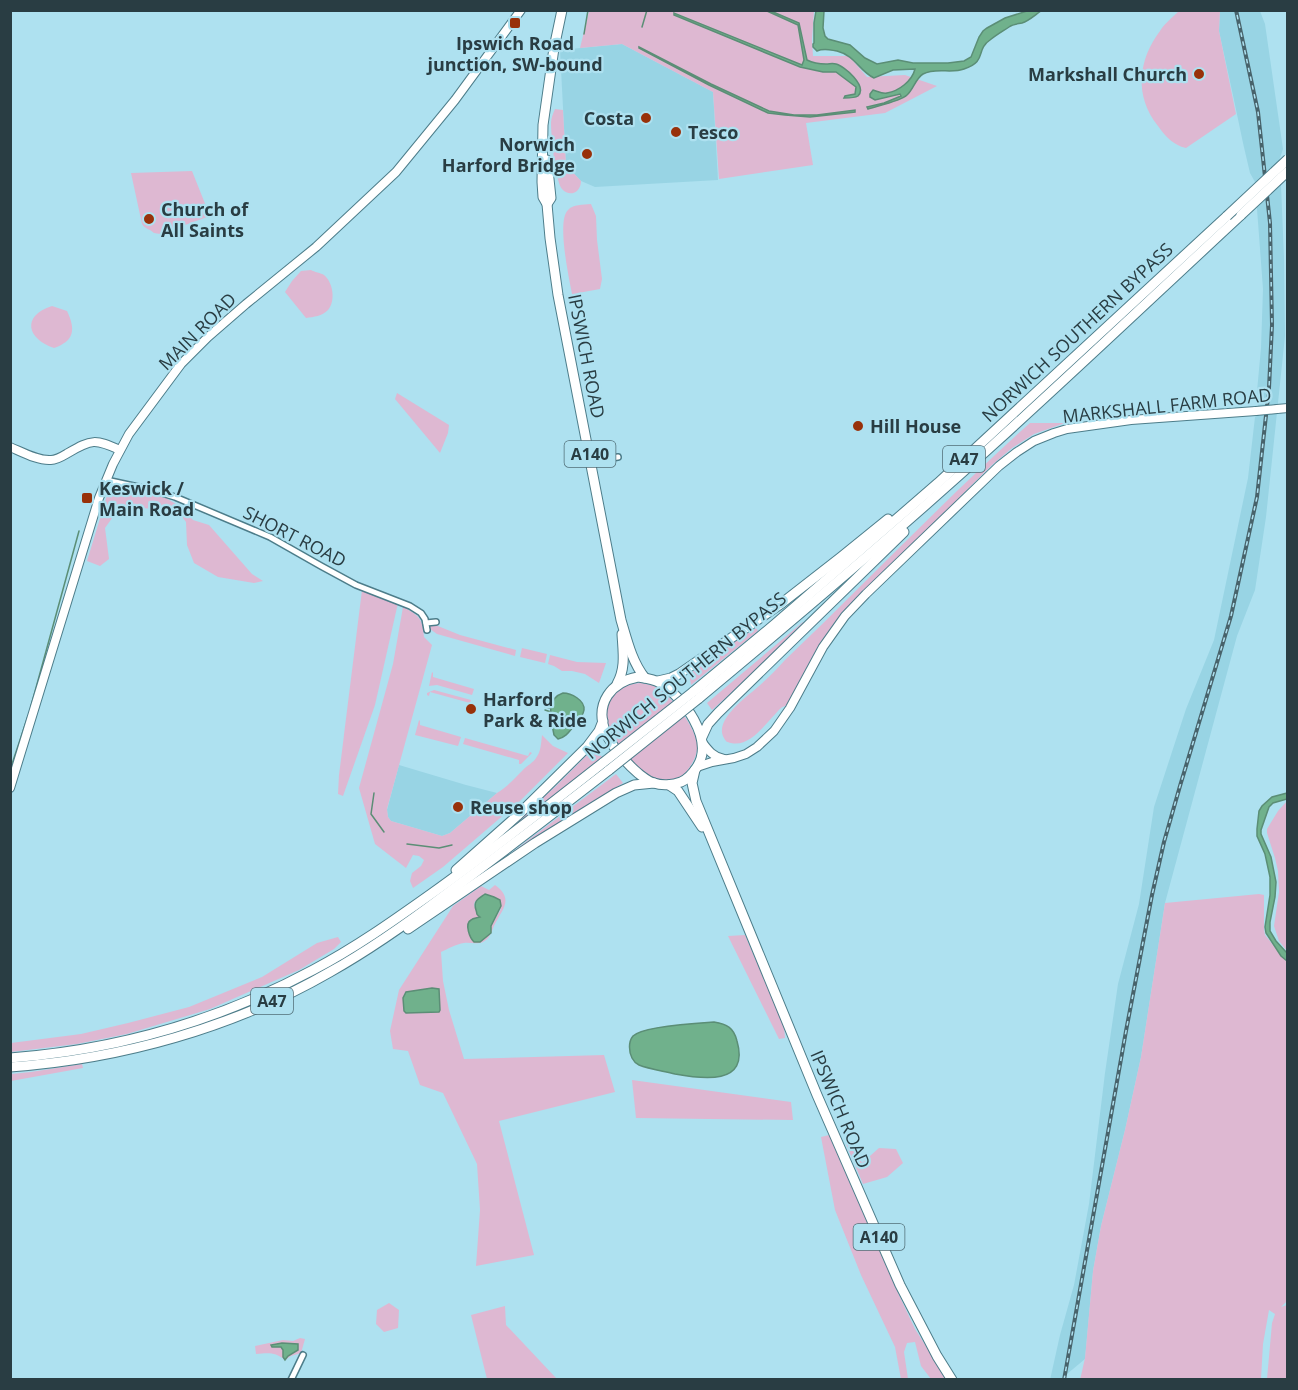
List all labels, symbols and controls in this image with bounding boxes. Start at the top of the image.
marker: Ipswich Road junction, SW-bound [508,16,522,30]
place label: Ipswich Road junction, SW-bound [425,31,603,76]
place label: Markshall Church [1028,62,1187,86]
marker: Markshall Church [1192,67,1206,81]
place label: Costa [584,106,634,130]
marker: Costa [639,111,653,125]
place label: Tesco [688,120,738,144]
marker: Tesco [669,125,683,139]
place label: Norwich Harford Bridge [442,132,575,177]
marker: Norwich Harford Bridge [580,147,594,161]
place label: Church of All Saints [161,197,249,242]
marker: Church of All Saints [142,212,156,226]
street label: NORWICH SOUTHERN BYPASS [976,237,1178,427]
street label: MAIN ROAD [153,287,241,375]
street label: IPSWICH ROAD [563,292,611,420]
street label: MARKSHALL FARM ROAD [1061,382,1273,428]
place label: Hill House [870,414,961,438]
marker: Hill House [851,419,865,433]
road number: A140 [564,441,616,467]
road number: A47 [943,446,985,472]
place label: Keswick / Main Road [99,476,194,521]
marker: Keswick / Main Road [80,491,94,505]
street label: SHORT ROAD [239,500,351,572]
street label: NORWICH SOUTHERN BYPASS [579,586,791,764]
place label: Harford Park & Ride [483,687,587,732]
marker: Harford Park & Ride [464,702,478,716]
place label: Reuse shop [470,795,572,819]
marker: Reuse shop [451,800,465,814]
road number: A47 [251,988,293,1014]
street label: IPSWICH ROAD [805,1046,877,1172]
road number: A140 [854,1224,904,1250]

